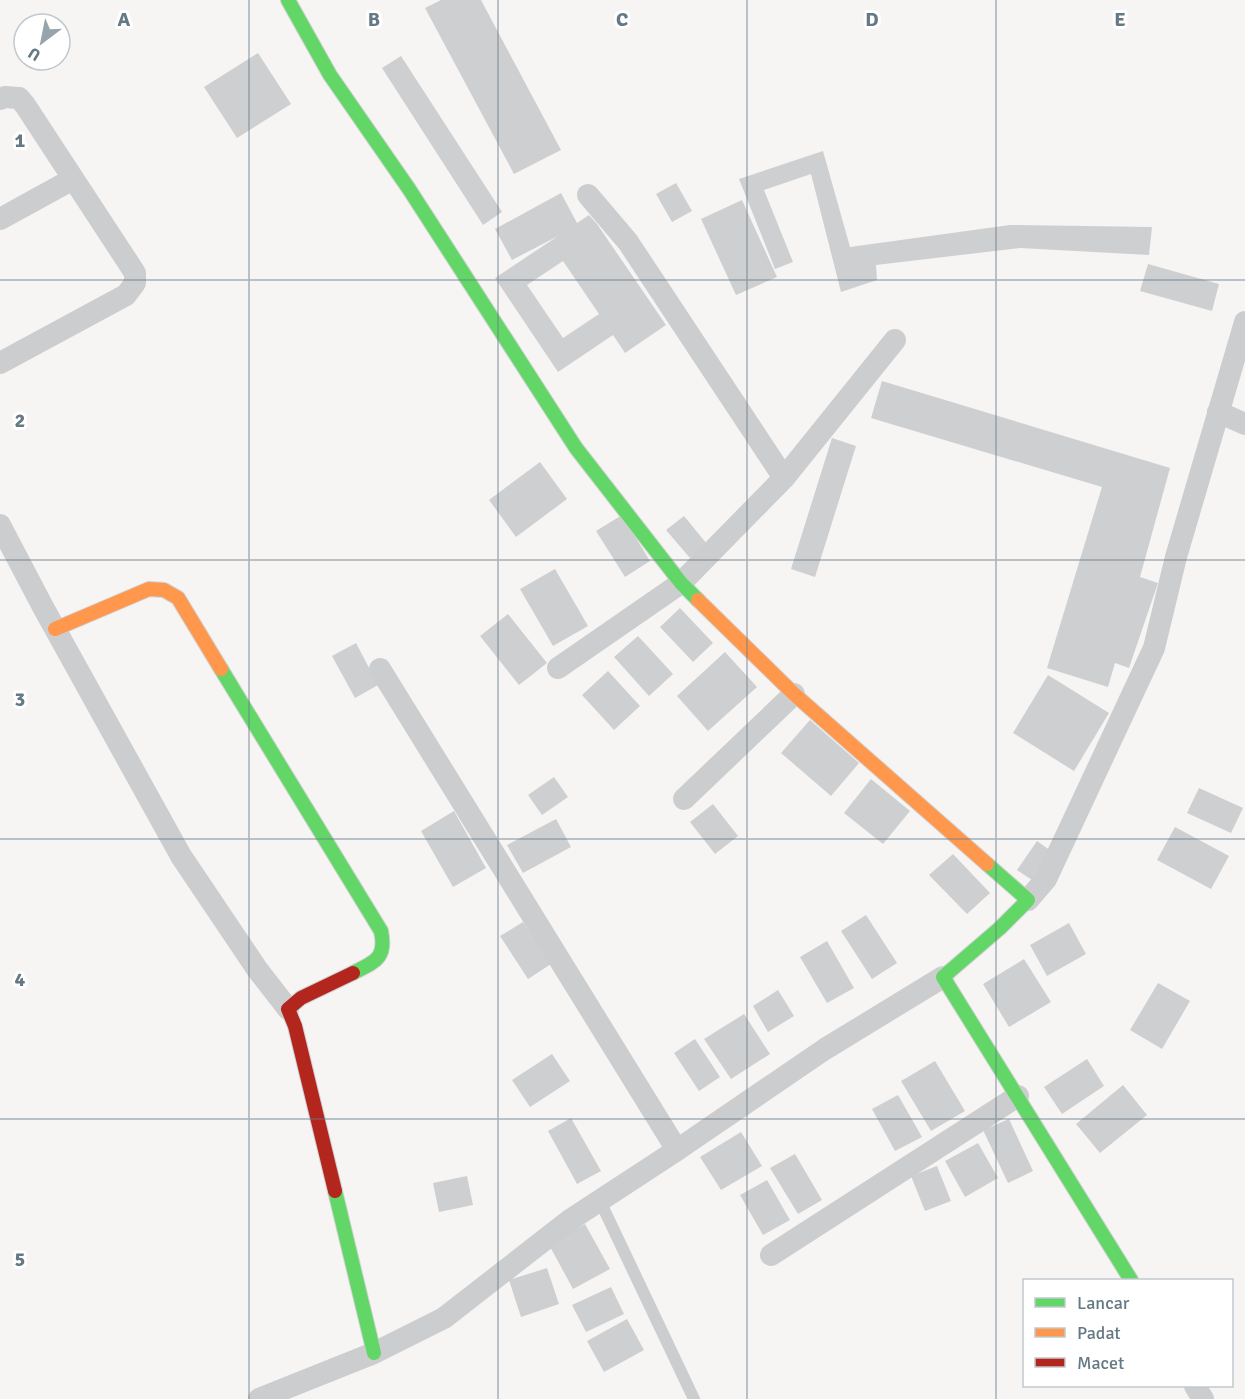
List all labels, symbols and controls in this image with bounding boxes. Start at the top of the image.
text: A [118,7,131,32]
text: B [368,7,380,32]
text: C [616,7,628,32]
text: D [865,7,879,32]
text: E [1114,7,1126,32]
north arrow [12,12,72,72]
text: U [25,43,44,65]
text: 1 [15,128,26,153]
text: 2 [15,408,25,433]
text: 3 [15,687,25,712]
text: 4 [15,967,26,992]
text: 5 [15,1247,25,1272]
legend [1023,1279,1233,1387]
text: Lancar [1077,1292,1130,1314]
text: Padat [1077,1322,1121,1344]
text: Macet [1077,1352,1124,1374]

